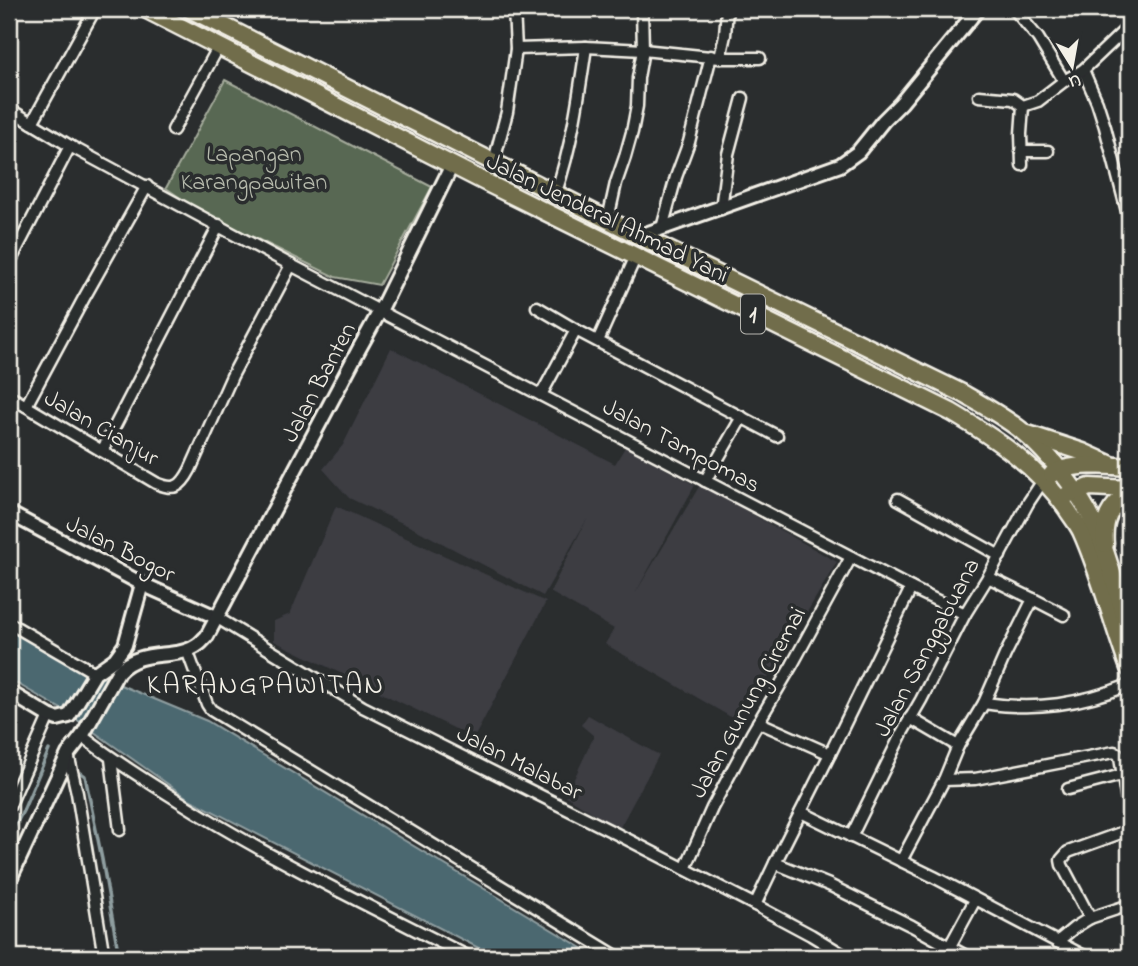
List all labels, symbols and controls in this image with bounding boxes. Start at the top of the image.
north arrow [1036,32,1106,102]
text: U [1066,66,1083,95]
park label: Lapangan Karangpawitan [181,138,327,201]
street label: Jalan Jenderal Ahmad Yani [480,145,734,293]
road number: 1 [741,294,765,334]
street label: Jalan Banten [274,317,366,449]
street label: Jalan Cianjur [37,382,165,477]
street label: Jalan Tampomas [596,391,766,504]
street label: Jalan Bogor [59,508,181,593]
street label: Jalan Sanggabuana [866,552,990,744]
street label: Jalan Gunung Ciremai [682,601,816,805]
district label: KARANGPAWITAN [147,666,385,707]
street label: Jalan Malabar [450,718,588,811]

